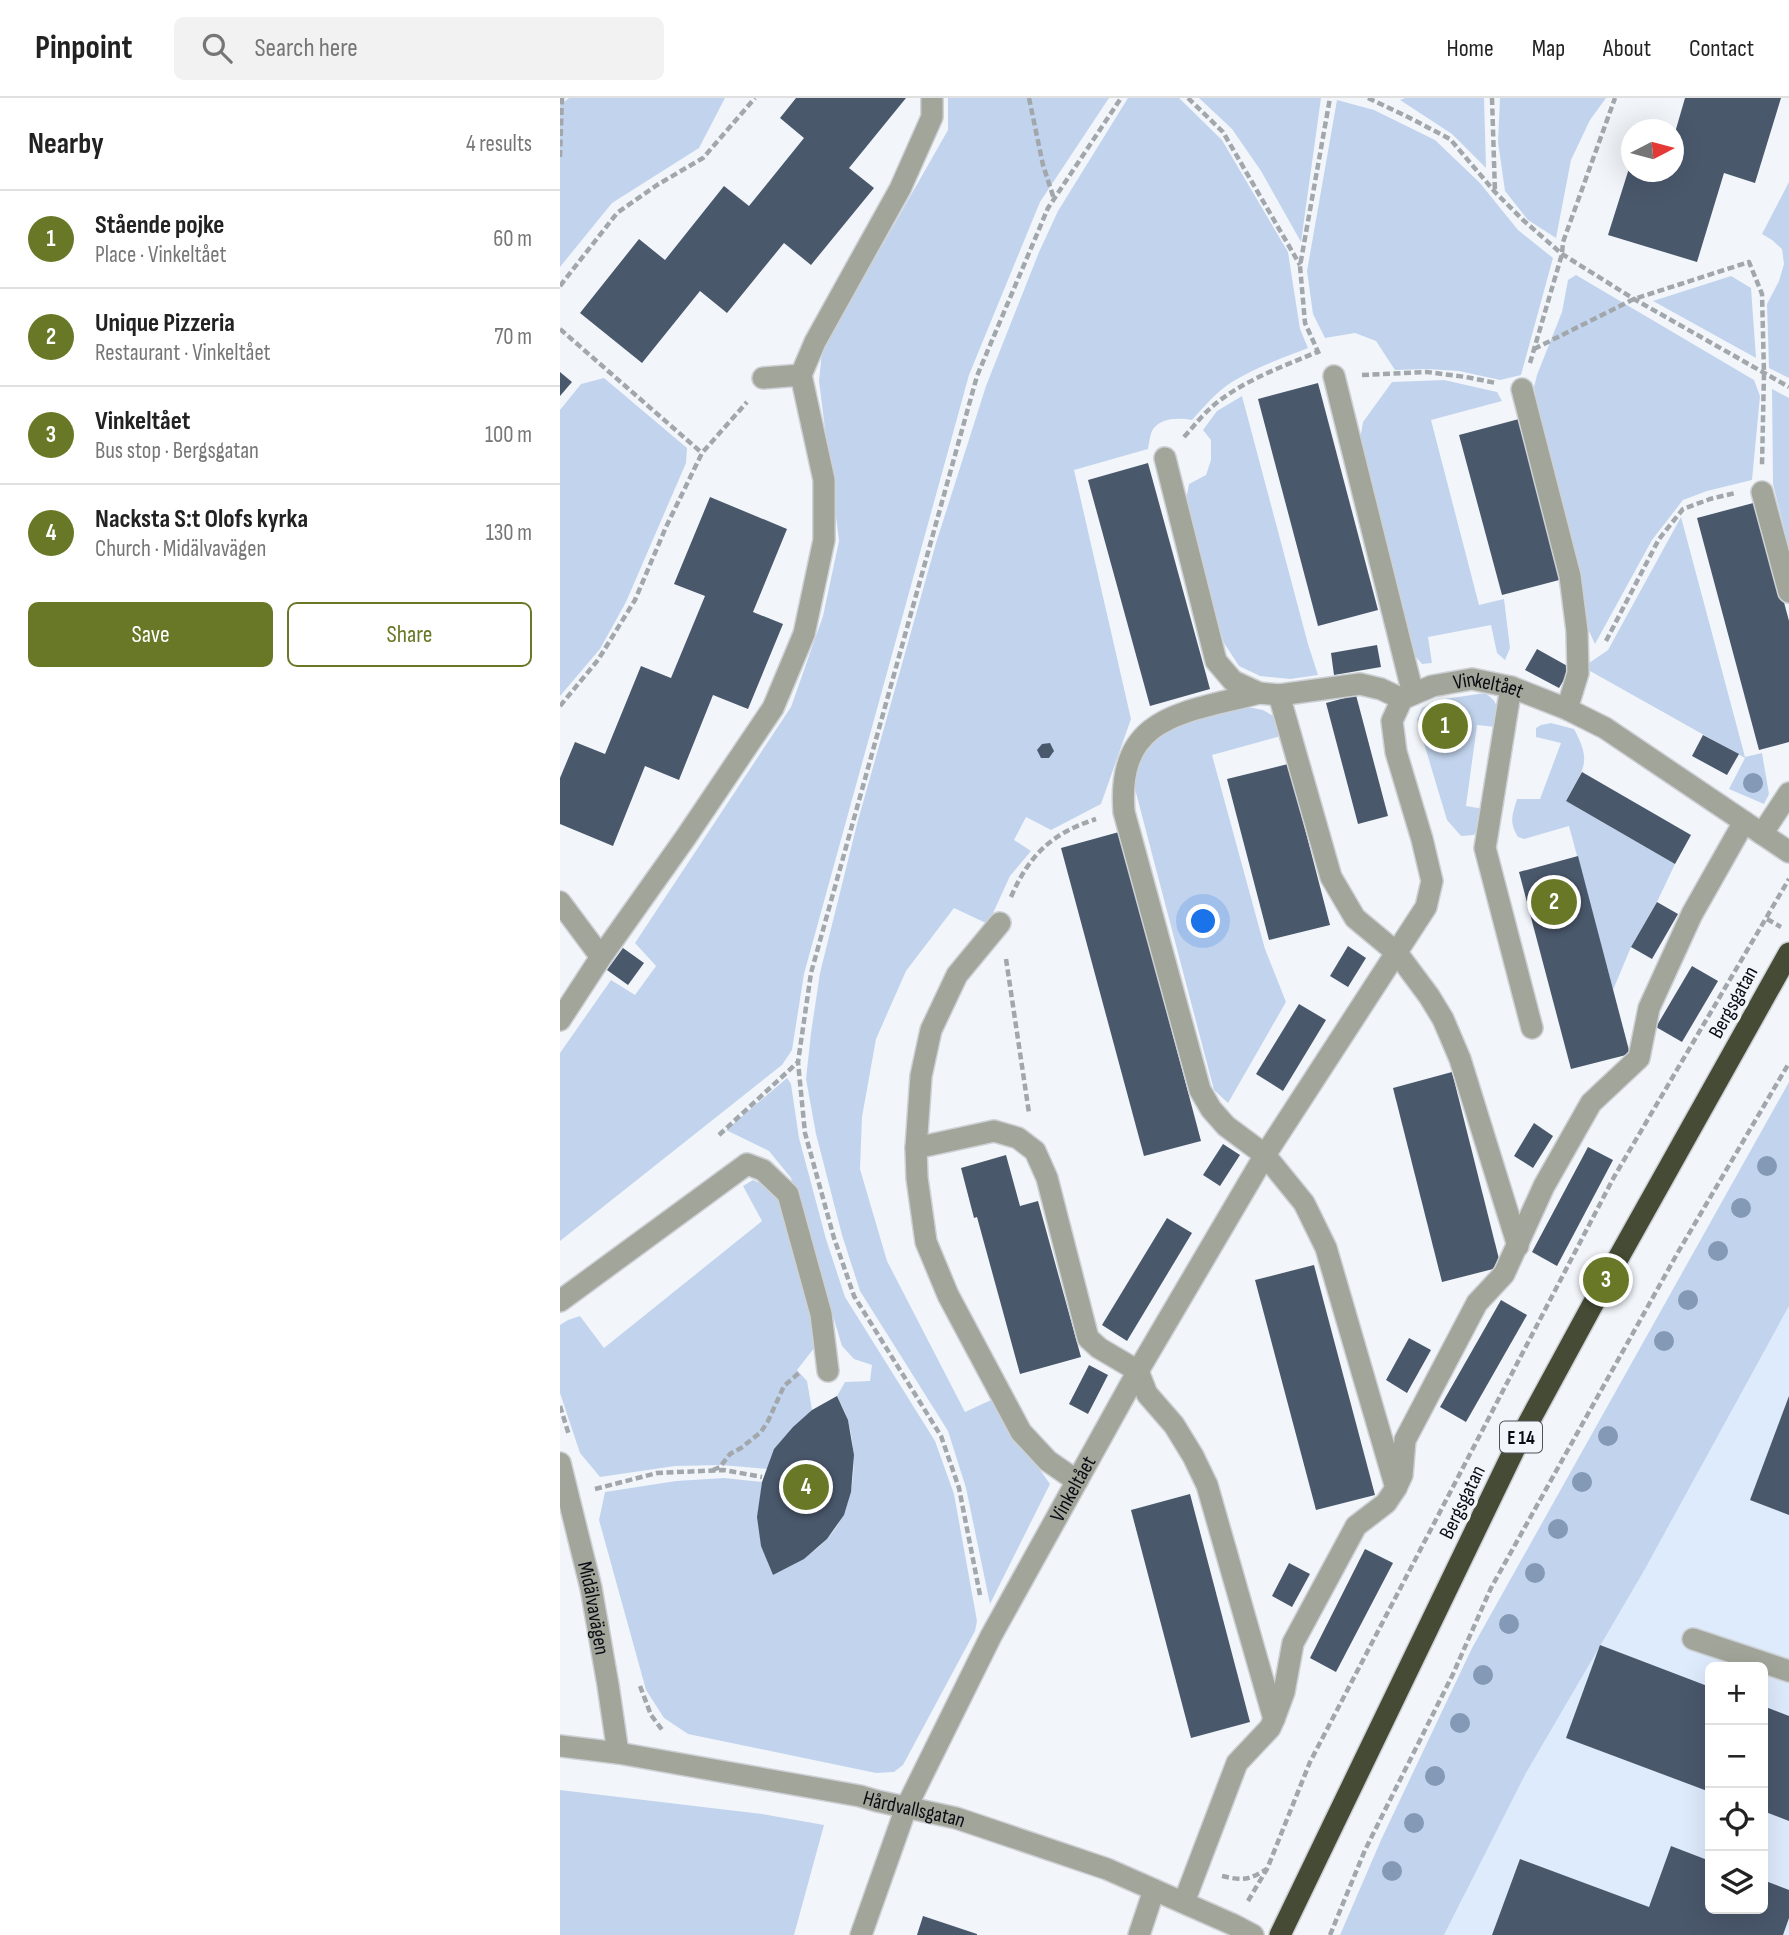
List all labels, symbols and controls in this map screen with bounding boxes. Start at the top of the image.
search box [174,17,664,80]
text: Pinpoint [35,28,132,68]
icon: search [198,29,236,67]
text: Search here [254,33,358,64]
text: Home [1446,34,1494,63]
text: Map [1532,34,1565,63]
text: About [1603,34,1651,63]
text: Contact [1689,34,1754,63]
north arrow [1621,119,1684,182]
text: Nearby [28,126,104,162]
text: 4 results [466,130,532,158]
text: Stående pojke [95,210,224,241]
text: 1 [46,225,56,253]
text: 60 m [493,225,532,253]
text: Place · Vinkeltået [95,241,226,269]
text: Unique Pizzeria [95,308,235,339]
text: 2 [46,323,56,351]
text: 70 m [494,323,532,351]
text: Restaurant · Vinkeltået [95,339,271,367]
text: Vinkeltået [95,406,190,437]
text: 3 [46,421,56,449]
text: 100 m [485,421,532,449]
text: Bus stop · Bergsgatan [95,437,259,465]
text: Nacksta S:t Olofs kyrka [95,504,308,535]
text: 4 [46,519,56,547]
text: 130 m [486,519,532,547]
text: Church · Midälvavägen [95,535,266,563]
button: Save [28,602,273,667]
button: Share [287,602,532,667]
street label: Vinkeltået [1451,667,1527,704]
pin: 1 [1422,700,1468,752]
pin: 2 [1531,876,1577,928]
your location [1186,904,1220,938]
street label: Bergsgatan [1703,962,1763,1043]
pin: 3 [1583,1254,1629,1306]
road number: E 14 [1500,1422,1542,1452]
street label: Vinkeltået [1045,1452,1101,1526]
pin: 4 [783,1461,829,1513]
street label: Bergsgatan [1434,1461,1491,1543]
street label: Midälvavägen [572,1559,614,1657]
map controls [1705,1662,1768,1914]
button: + [1705,1662,1768,1725]
button: − [1705,1725,1768,1788]
street label: Hårdvallsgatan [860,1786,969,1833]
button: locate [1705,1788,1768,1851]
button: layers [1705,1851,1768,1914]

